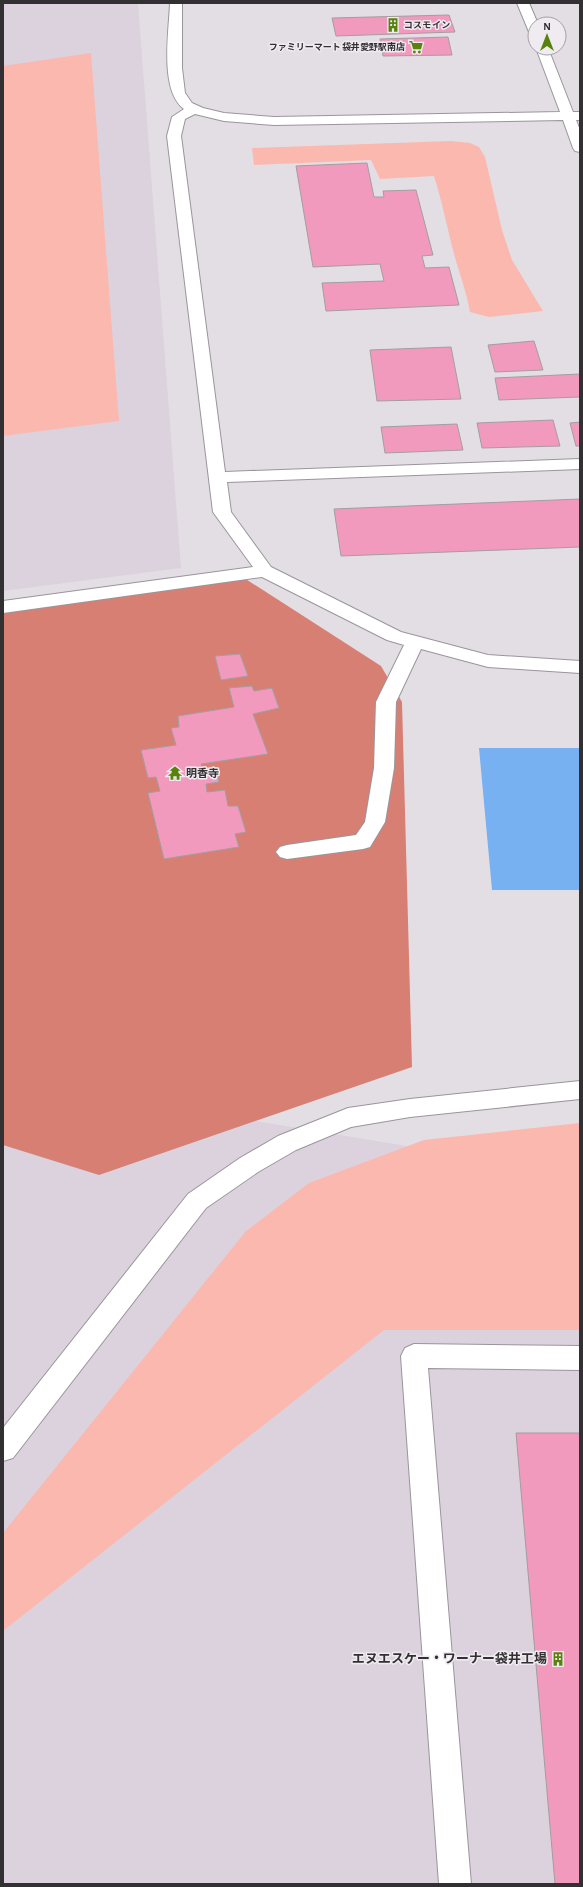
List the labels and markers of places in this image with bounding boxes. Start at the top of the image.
building icon: コスモ イン [385,17,401,33]
place label: コスモ イン [404,20,450,30]
supermarket icon: ファミリーマート 袋井愛野駅南店 [408,39,424,55]
place label: ファミリーマート 袋井愛野駅南店 [269,41,405,52]
temple icon: 明香寺 [167,765,183,781]
place label: 明香寺 [186,767,219,779]
place label: エヌエスケー・ワーナー袋井工場 [352,1651,547,1666]
building icon: エヌエスケー・ワーナー袋井工場 [550,1651,566,1667]

